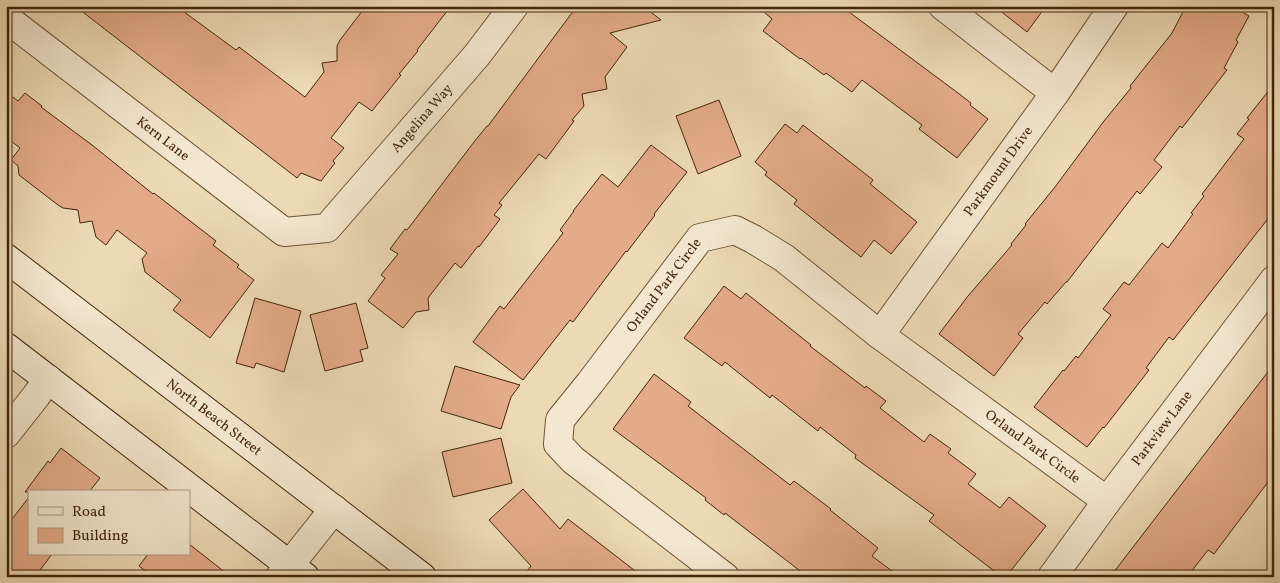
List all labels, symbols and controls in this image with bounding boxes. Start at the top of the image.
street label: Angelina Way [387,80,457,157]
street label: Kern Lane [132,112,194,166]
street label: Parkmount Drive [959,122,1038,220]
street label: Orland Park Circle [622,234,706,336]
street label: North Beach Street [162,375,266,460]
street label: Parkview Lane [1127,386,1197,470]
street label: Orland Park Circle [981,405,1084,488]
legend [28,490,190,556]
text: Road [72,502,106,523]
text: Building [72,526,129,547]

